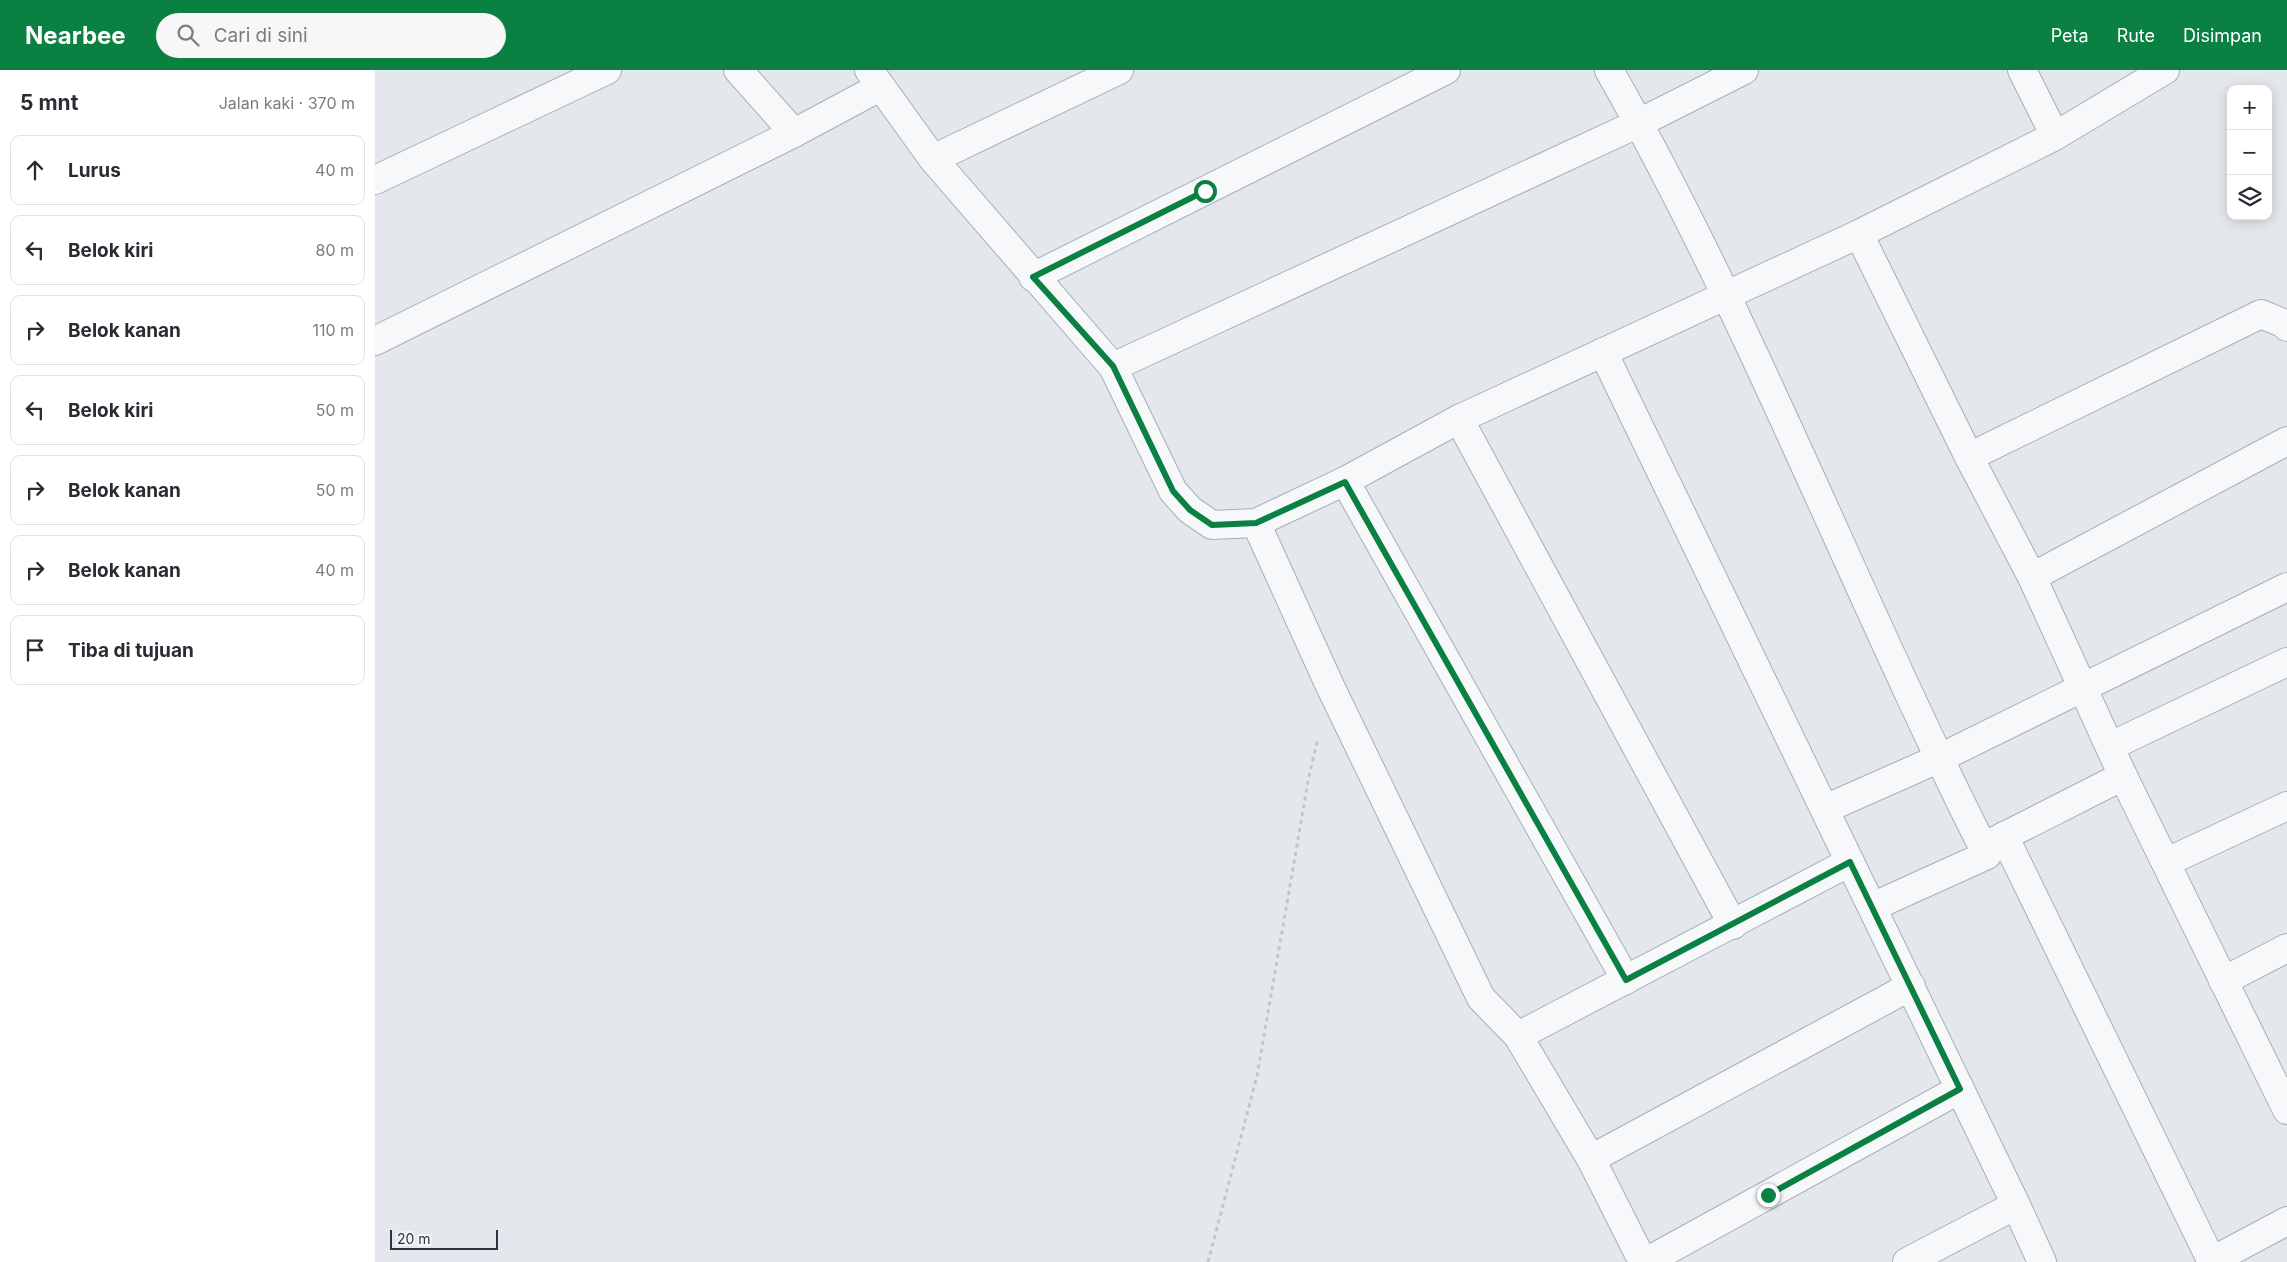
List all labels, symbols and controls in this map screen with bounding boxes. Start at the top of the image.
search box [156,13,506,58]
text: Nearbee [25,21,126,50]
icon: search [174,21,202,49]
text: Cari di sini [214,24,308,47]
text: Peta [2051,25,2089,46]
text: Rute [2117,25,2155,46]
text: Disimpan [2183,25,2262,46]
map controls [2227,85,2272,220]
button: + [2227,85,2272,130]
text: 5 mnt [20,90,78,115]
text: Jalan kaki · 370 m [219,93,355,113]
button: − [2227,130,2272,175]
icon: ahead [21,156,49,184]
text: Lurus [68,159,121,182]
text: 40 m [315,160,354,180]
button: layers [2227,175,2272,220]
route start [1194,180,1217,203]
icon: left [21,236,49,264]
text: Belok kiri [68,239,153,262]
text: 80 m [315,240,354,260]
icon: right [21,316,49,344]
text: Belok kanan [68,319,181,342]
text: 110 m [312,320,354,340]
icon: left [21,396,49,424]
text: Belok kiri [68,399,153,422]
text: 50 m [316,400,354,420]
icon: right [21,476,49,504]
text: Belok kanan [68,479,181,502]
text: 50 m [316,480,354,500]
icon: right [21,556,49,584]
text: Belok kanan [68,559,181,582]
text: 40 m [315,560,354,580]
icon: arrive [21,636,49,664]
text: Tiba di tujuan [68,639,194,662]
route end [1757,1184,1780,1207]
scale bar [390,1227,497,1250]
text: 20 m [397,1230,431,1247]

